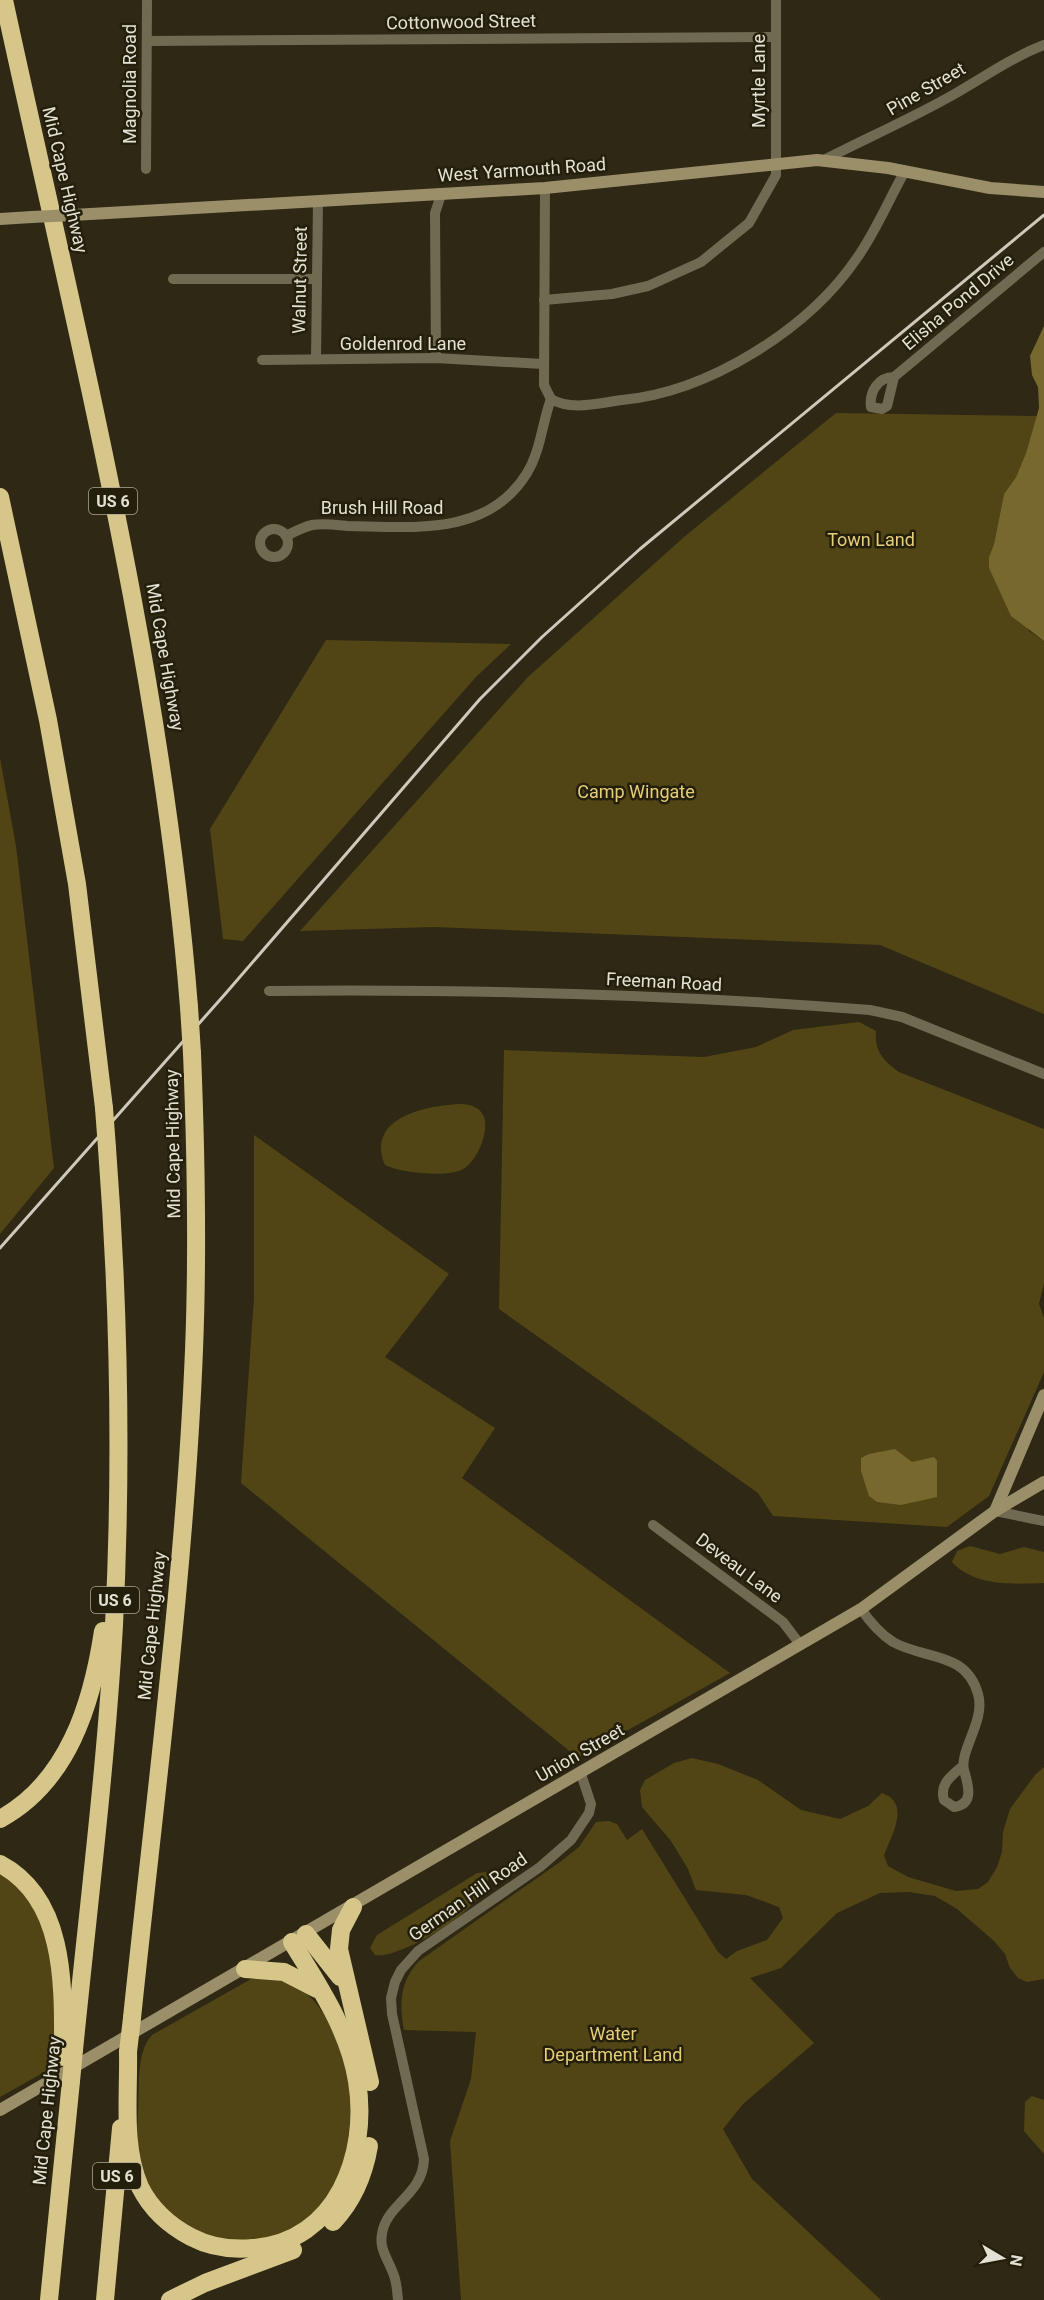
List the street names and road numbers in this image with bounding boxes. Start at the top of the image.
street label: Cottonwood Street [386,10,536,33]
street label: Magnolia Road [119,24,140,144]
street label: Myrtle Lane [748,34,769,128]
street label: Pine Street [883,58,969,119]
street label: Mid Cape Highway [38,105,93,255]
street label: West Yarmouth Road [437,153,607,186]
street label: Walnut Street [288,226,311,334]
street label: Elisha Pond Drive [898,249,1018,354]
street label: Goldenrod Lane [340,333,466,354]
road number: US 6 [89,488,137,514]
street label: Brush Hill Road [321,497,443,518]
street label: Mid Cape Highway [142,582,189,733]
street label: Freeman Road [606,968,723,995]
street label: Mid Cape Highway [161,1069,184,1219]
street label: Deveau Lane [692,1528,787,1607]
street label: Mid Cape Highway [133,1550,170,1701]
road number: US 6 [91,1587,139,1613]
street label: Union Street [532,1719,628,1786]
street label: German Hill Road [405,1848,531,1945]
street label: Mid Cape Highway [28,2035,65,2186]
road number: US 6 [93,2163,141,2189]

